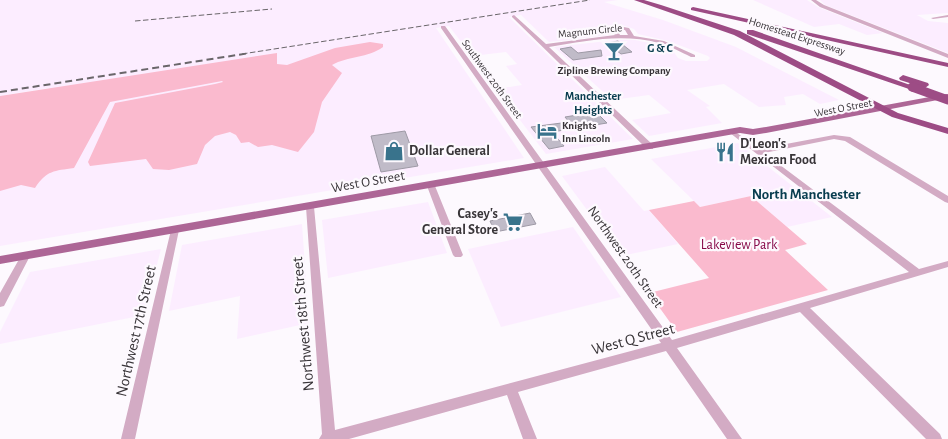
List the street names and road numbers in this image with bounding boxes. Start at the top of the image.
street label: Homestead Expressway [747,15,847,57]
street label: Magnum Circle [557,22,623,40]
street label: Southwest 20th Street [460,38,525,121]
street label: West O Street [813,97,873,119]
street label: West O Street [330,169,406,195]
street label: Northwest 20th Street [585,204,666,311]
street label: Northwest 18th Street [289,256,317,392]
street label: Northwest 17th Street [113,264,159,398]
street label: West Q Street [590,320,676,359]

